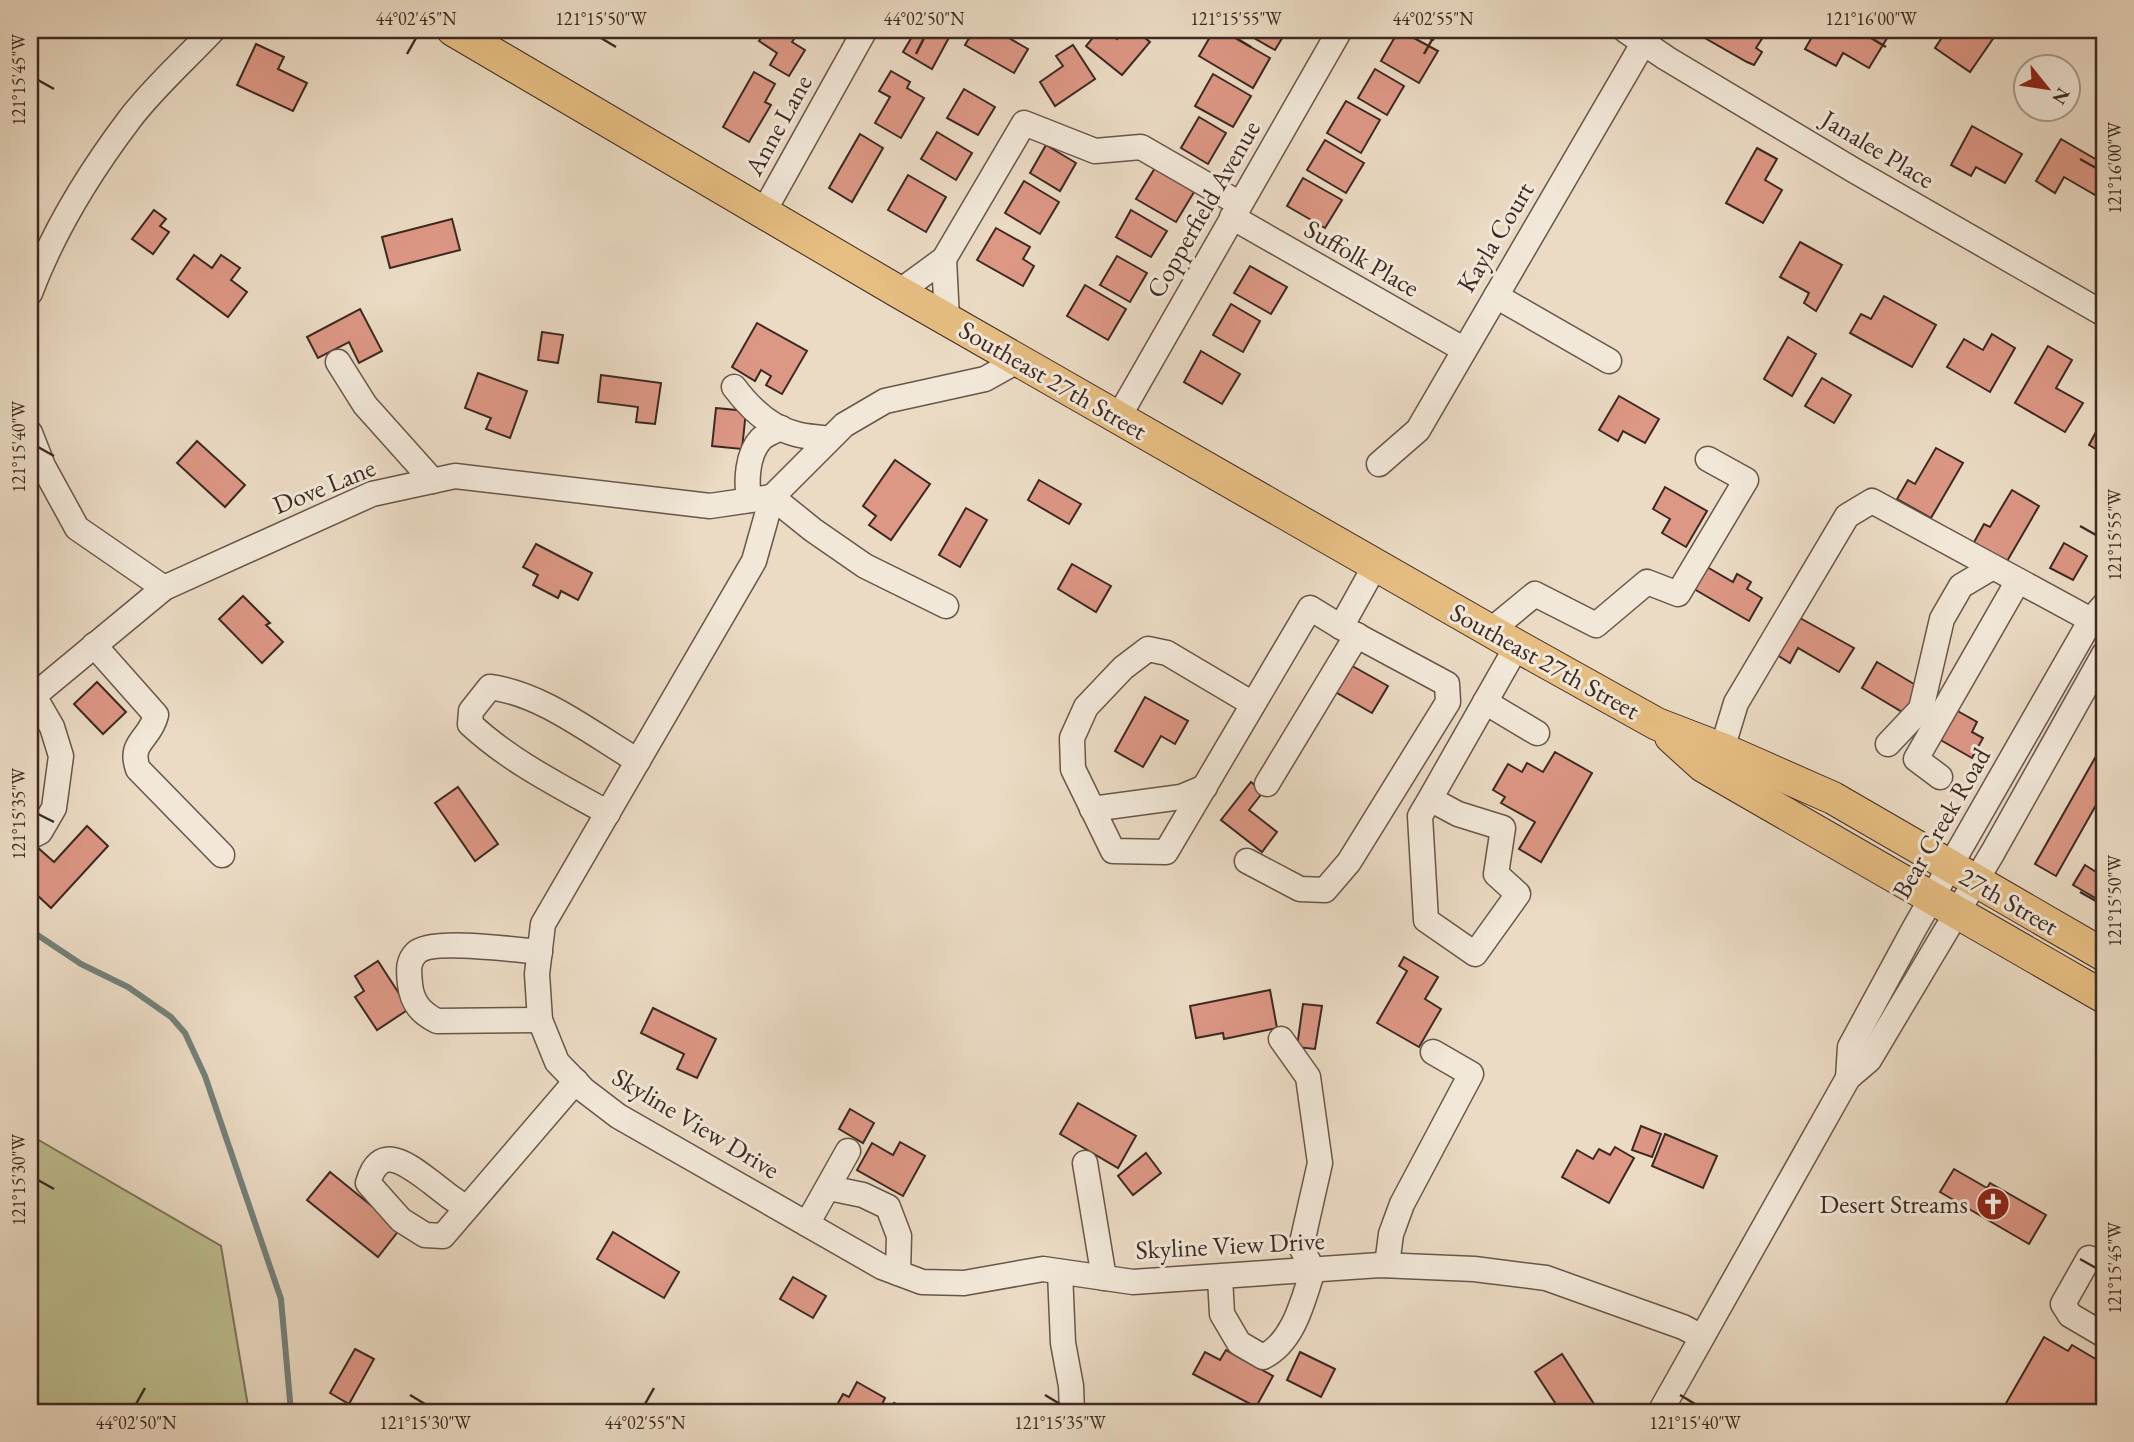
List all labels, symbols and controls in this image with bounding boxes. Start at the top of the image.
text: 44°02'45"N [376,7,457,30]
text: 121°15'50"W [555,7,647,30]
text: 44°02'50"N [884,7,965,30]
text: 121°15'55"W [1190,7,1282,30]
text: 44°02'55"N [1393,7,1474,30]
text: 121°16'00"W [1825,7,1917,30]
text: 121°15'45"W [7,34,30,126]
north arrow [2011,52,2082,122]
street label: Anne Lane [736,69,820,182]
text: N [2046,83,2076,110]
street label: Janalee Place [1814,101,1941,196]
street label: Copperfield Avenue [1138,114,1268,304]
text: 121°16'00"W [2103,122,2126,214]
street label: Kayla Court [1449,176,1541,298]
street label: Suffolk Place [1298,211,1426,305]
street label: Southeast 27th Street [953,312,1153,448]
text: 121°15'40"W [7,401,30,493]
street label: Dove Lane [268,450,380,522]
text: 121°15'55"W [2103,489,2126,581]
street label: Southeast 27th Street [1444,595,1646,727]
street label: Bear Creek Road [1884,741,1998,905]
text: 121°15'35"W [7,768,30,860]
text: 121°15'50"W [2103,855,2126,947]
street label: 27th Street [1953,859,2065,943]
street label: Skyline View Drive [606,1060,786,1186]
text: 121°15'30"W [7,1134,30,1226]
church icon: Desert Streams [1974,1185,2012,1223]
place label: Desert Streams [1820,1187,1968,1221]
text: 121°15'45"W [2103,1222,2126,1314]
street label: Skyline View Drive [1135,1223,1325,1267]
text: 44°02'50"N [96,1411,177,1434]
text: 121°15'30"W [379,1411,471,1434]
text: 44°02'55"N [605,1411,686,1434]
text: 121°15'35"W [1014,1411,1106,1434]
text: 121°15'40"W [1649,1411,1741,1434]

